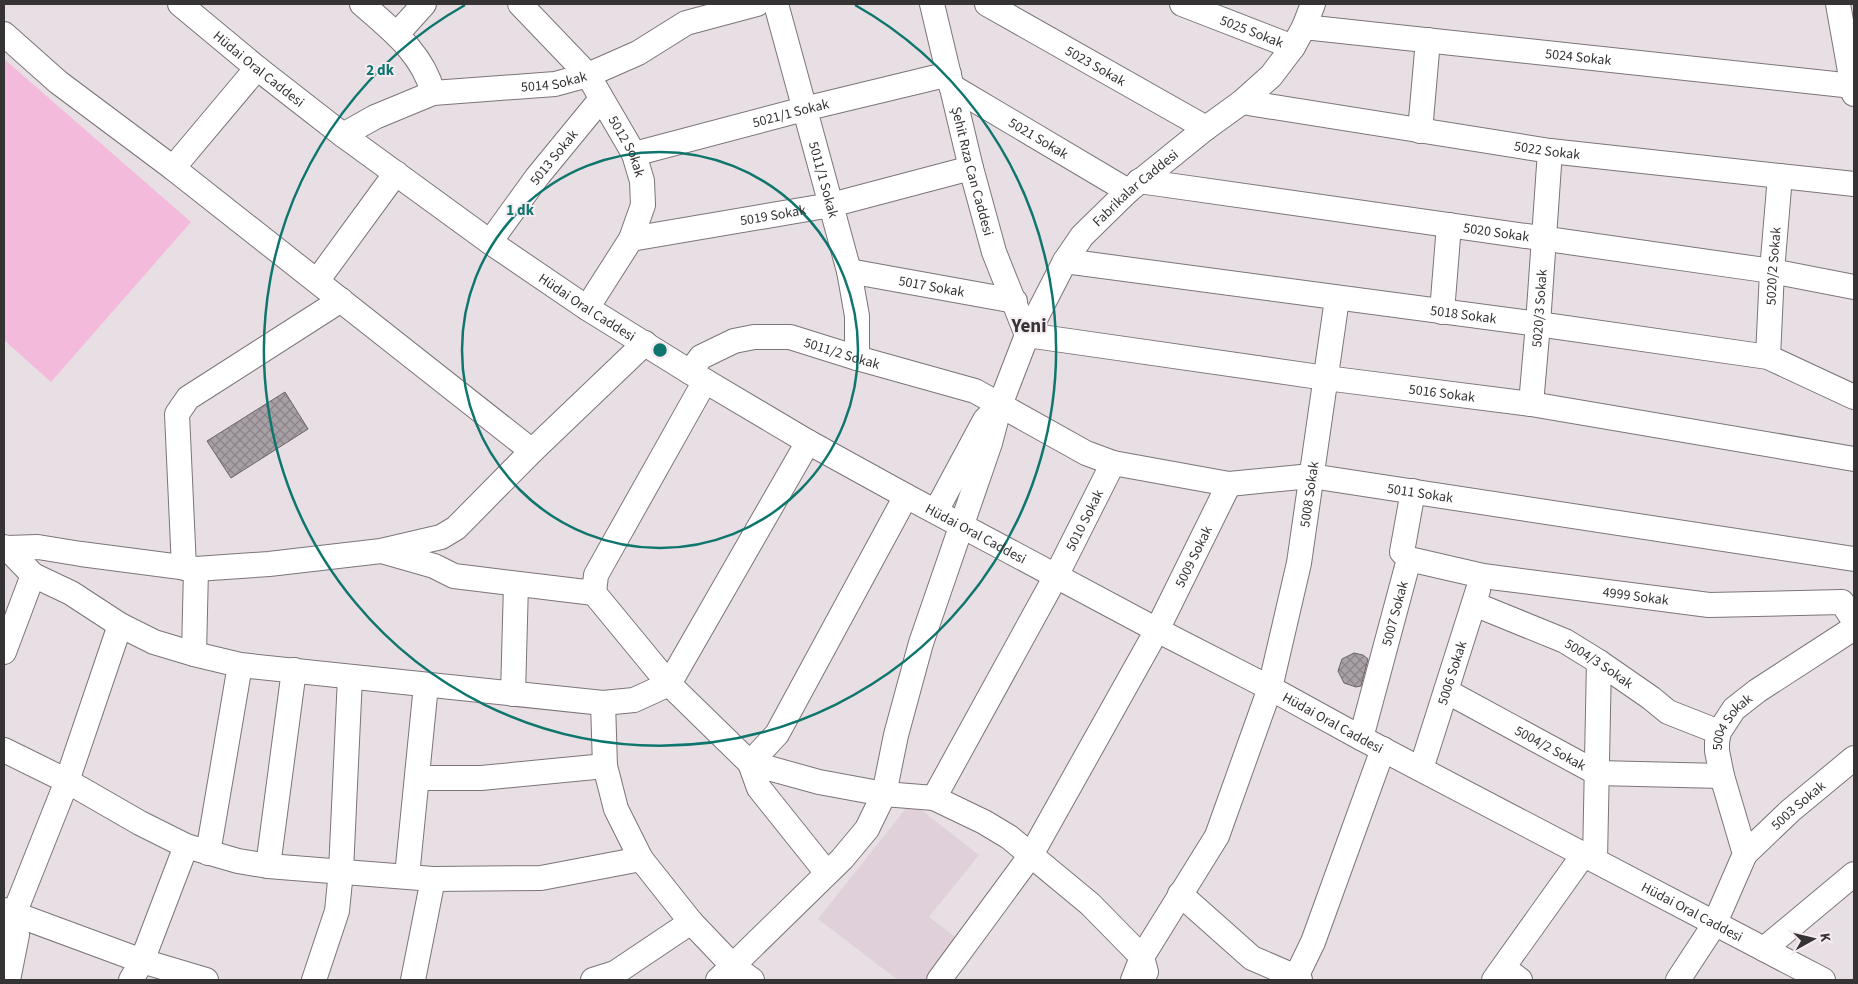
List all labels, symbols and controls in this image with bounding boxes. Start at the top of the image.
street label: 5025 Sokak [1217,11,1286,53]
street label: Hüdai Oral Caddesi [208,26,308,112]
street label: 5023 Sokak [1061,41,1129,92]
street label: 5024 Sokak [1544,44,1613,71]
text: 2 dk [366,60,395,81]
street label: 5014 Sokak [520,67,589,97]
street label: 5021/1 Sokak [750,94,831,133]
street label: Şehit Rıza Can Caddesi [946,105,998,238]
street label: 5012 Sokak [603,112,649,180]
street label: 5021 Sokak [1004,113,1072,165]
street label: 5013 Sokak [525,126,583,190]
street label: 5022 Sokak [1513,136,1581,165]
street label: 5011/1 Sokak [803,139,843,220]
street label: Fabrikalar Caddesi [1088,145,1183,232]
text: 1 dk [506,200,535,221]
street label: 5019 Sokak [739,200,808,231]
street label: 5020 Sokak [1462,218,1531,247]
street label: 5020/2 Sokak [1761,226,1787,306]
street label: Hüdai Oral Caddesi [534,269,639,347]
street label: 5020/3 Sokak [1527,269,1553,348]
street label: 5017 Sokak [897,271,966,303]
street label: 5018 Sokak [1429,301,1498,329]
district label: Yeni [1011,313,1046,340]
street label: 5011/2 Sokak [801,333,882,375]
centre of rings [651,341,669,359]
street label: 5016 Sokak [1408,380,1476,408]
street label: 5008 Sokak [1295,460,1325,529]
street label: 5011 Sokak [1386,479,1454,509]
street label: 5010 Sokak [1061,486,1109,555]
street label: Hüdai Oral Caddesi [921,499,1030,569]
street label: 5009 Sokak [1170,523,1218,591]
street label: 5007 Sokak [1377,579,1414,648]
street label: 4999 Sokak [1601,582,1670,611]
street label: 5004/3 Sokak [1561,634,1637,694]
street label: 5006 Sokak [1433,638,1472,708]
street label: Hüdai Oral Caddesi [1279,688,1386,759]
street label: 5004 Sokak [1708,689,1757,750]
street label: 5004/2 Sokak [1511,721,1589,776]
street label: 5003 Sokak [1767,777,1830,835]
street label: Hüdai Oral Caddesi [1638,878,1746,947]
north arrow [1788,914,1838,964]
text: K [1814,932,1835,943]

